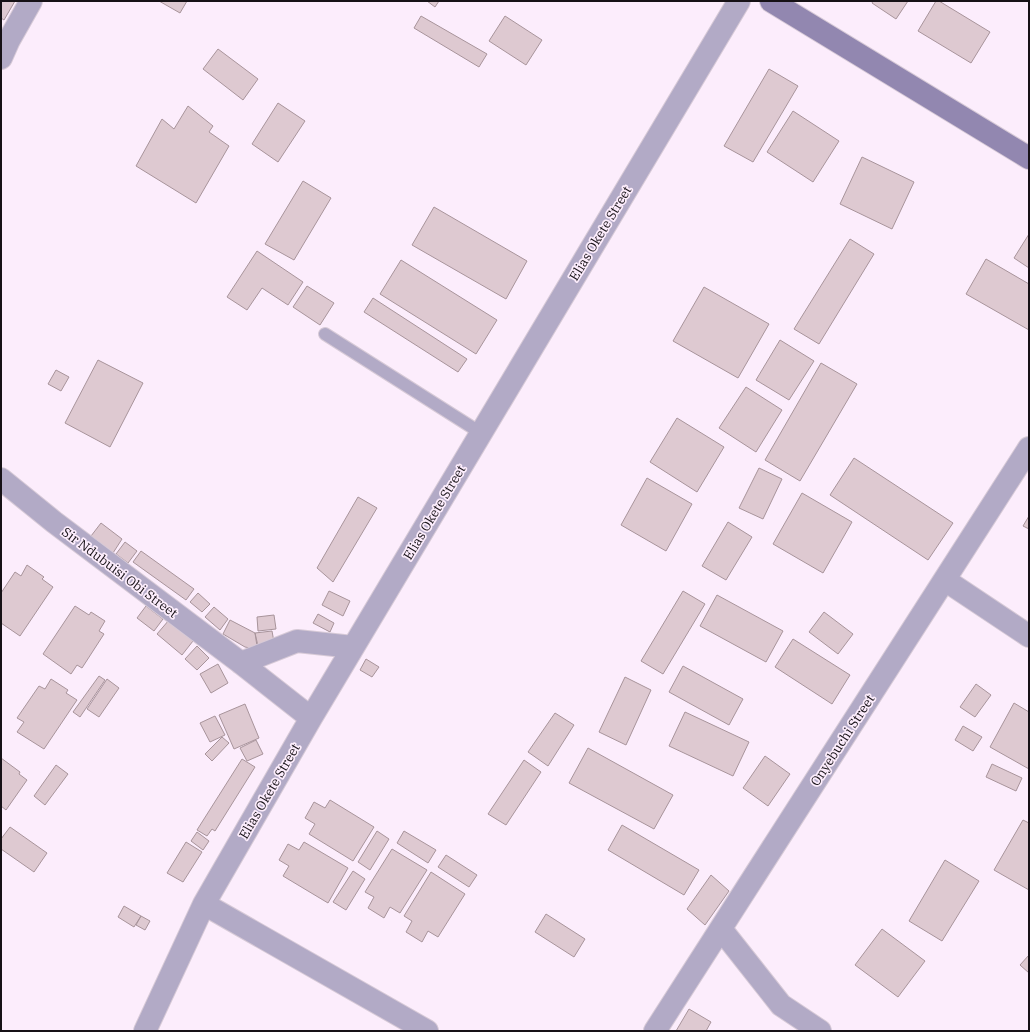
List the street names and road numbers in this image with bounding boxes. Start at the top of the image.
street label: Elias Okete Street [565,182,636,284]
street label: Elias Okete Street [399,461,470,563]
street label: Sir Ndubuisi Obi Street [58,523,181,622]
street label: Onyebuchi Street [807,691,878,789]
street label: Elias Okete Street [235,740,304,842]

